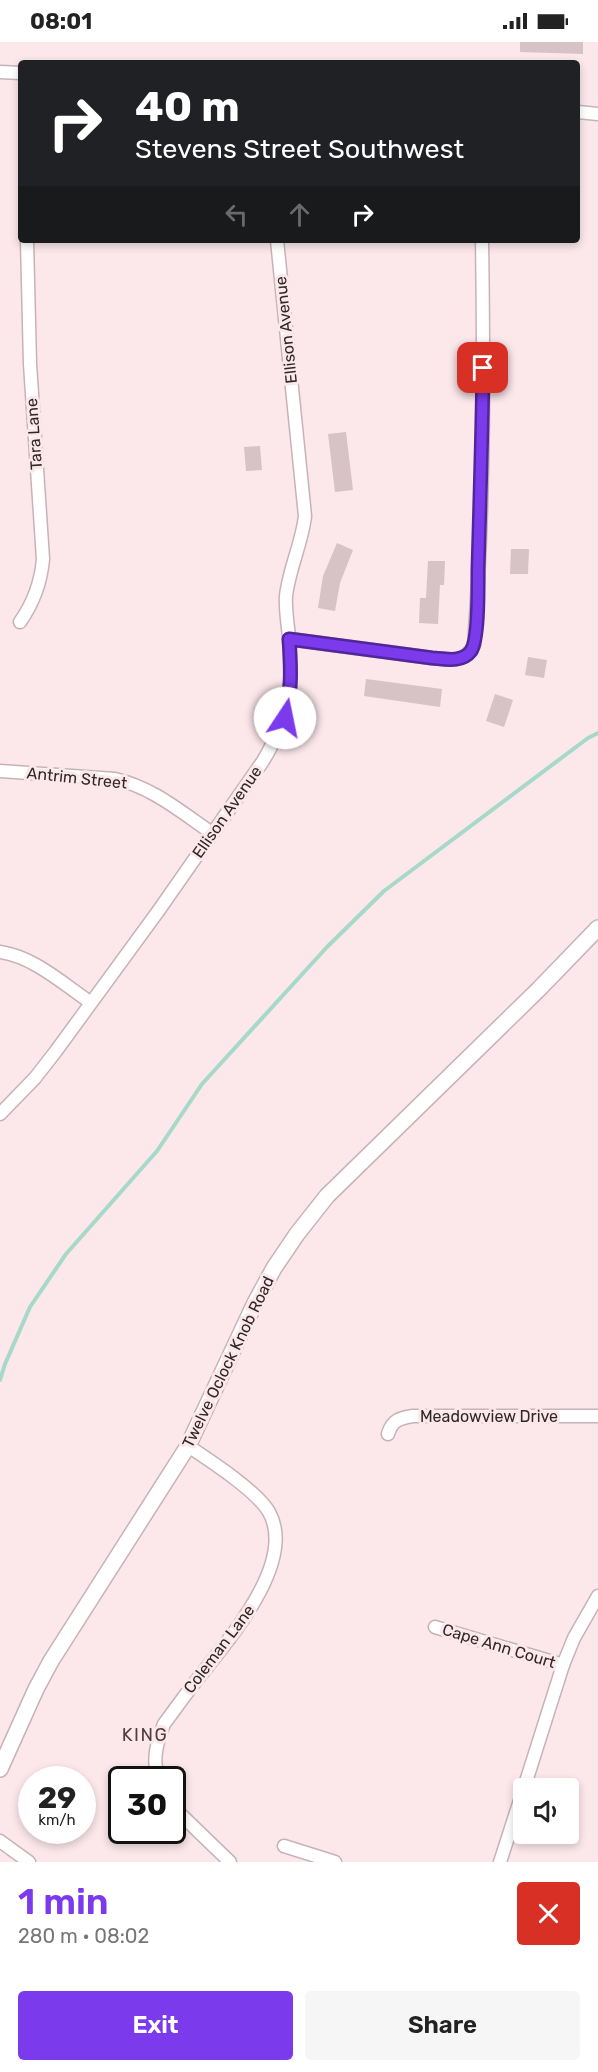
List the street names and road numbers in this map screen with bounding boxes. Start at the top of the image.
street label: Ellison Avenue [271,275,301,385]
street label: Tara Lane [22,397,46,470]
street label: Ellison Avenue [188,762,266,862]
street label: Antrim Street [26,763,128,793]
street label: Twelve Oclock Knob Road [178,1273,278,1451]
street label: Meadowview Drive [420,1407,558,1426]
street label: Coleman Lane [180,1601,258,1697]
street label: Cape Ann Court [440,1620,558,1672]

